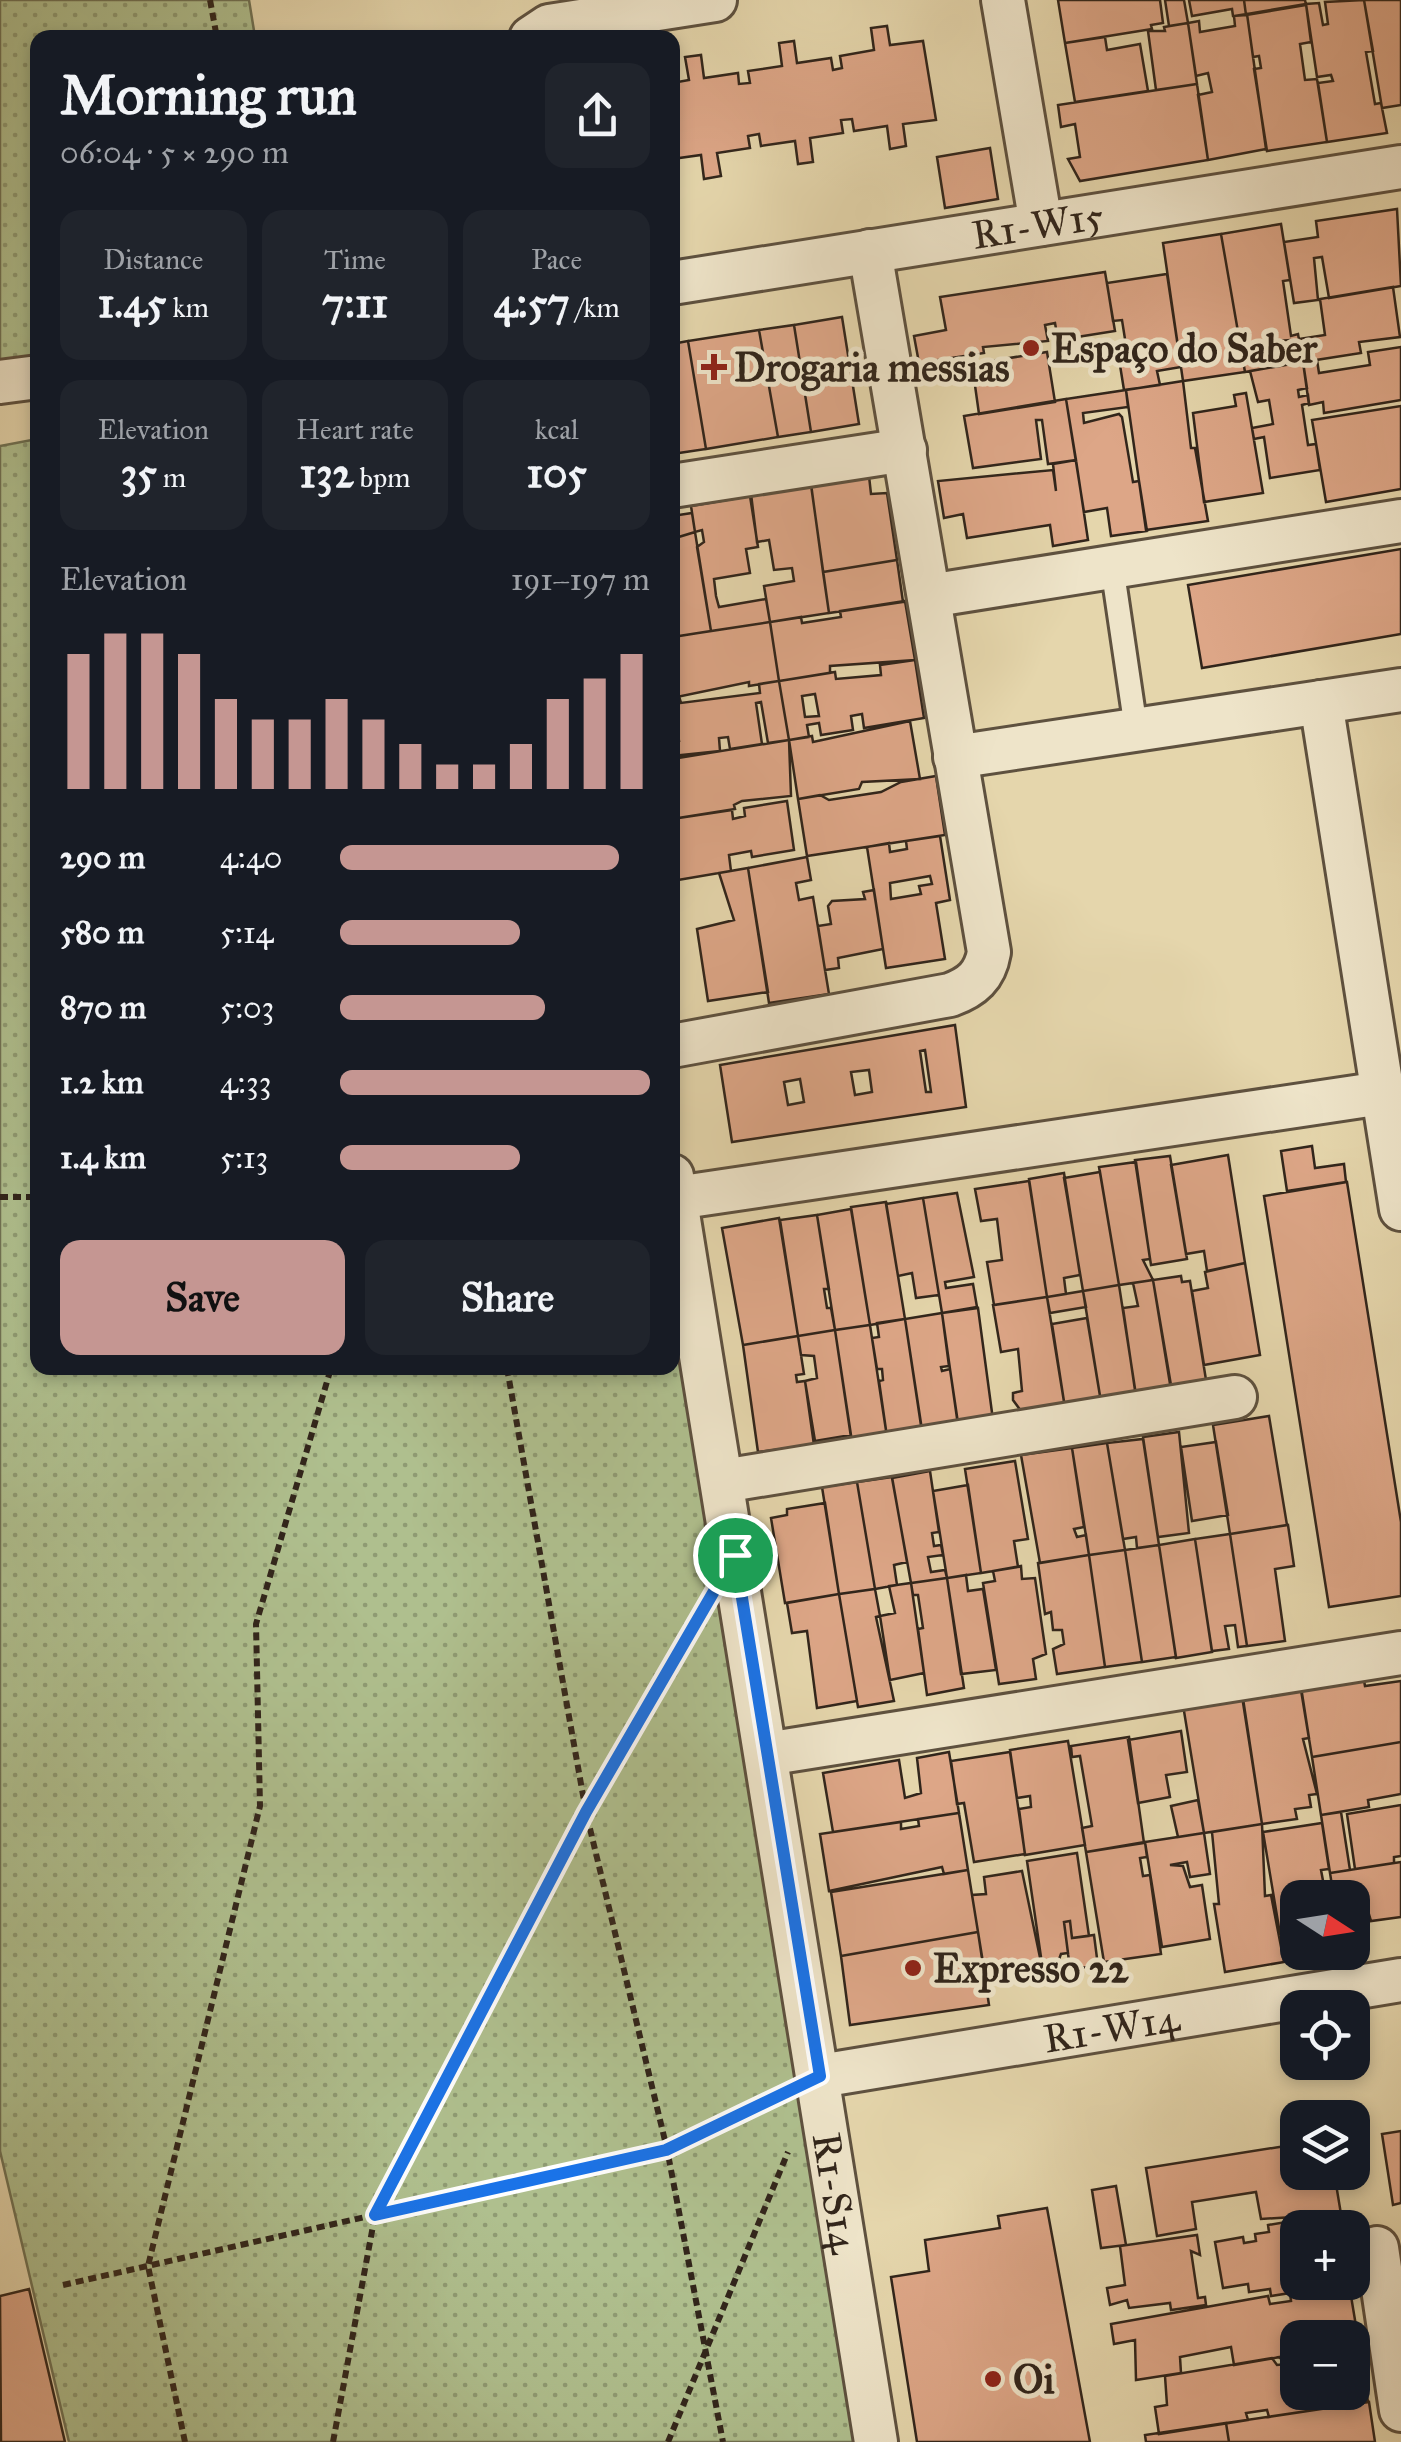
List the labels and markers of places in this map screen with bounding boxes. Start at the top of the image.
place label: Espaço do Saber [1051,324,1318,374]
marker: Espaço do Saber [1020,337,1042,359]
place label: Drogaria messias [734,343,1010,392]
marker: Drogaria messias [703,356,725,378]
pin [693,1513,778,1598]
place label: Expresso 22 [933,1944,1130,1993]
marker: Expresso 22 [902,1957,924,1979]
place label: Oi [1013,2355,1055,2404]
marker: Oi [982,2368,1004,2390]

